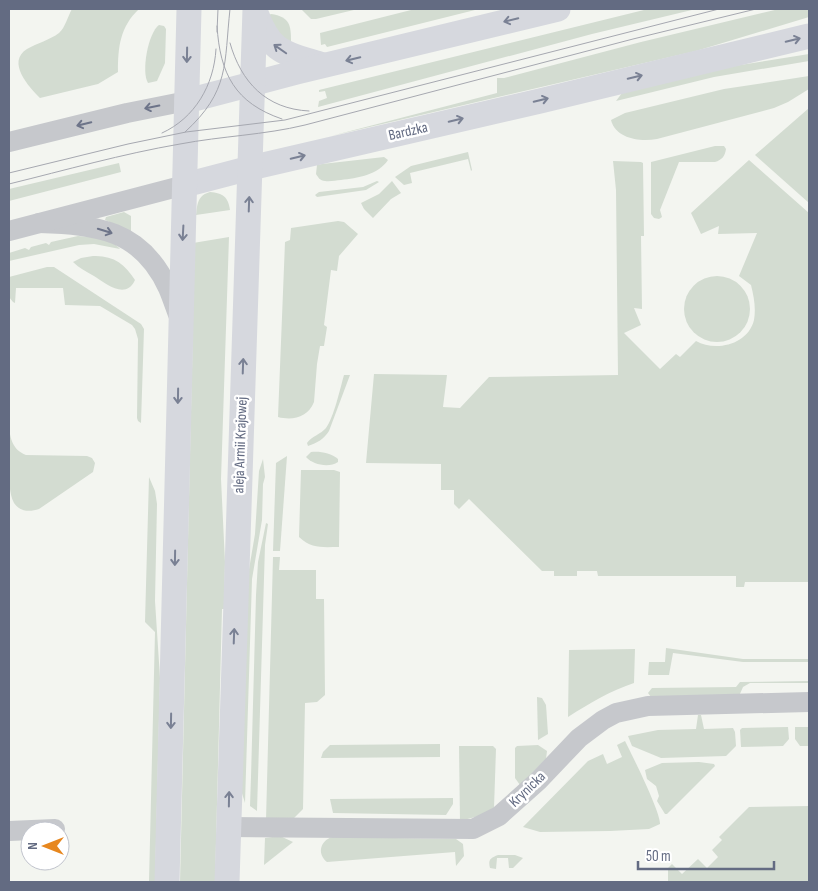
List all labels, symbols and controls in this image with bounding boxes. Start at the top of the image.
one-way arrow [503,16,519,25]
one-way arrow [784,34,800,44]
one-way arrow [273,44,287,54]
one-way arrow [183,46,192,62]
one-way arrow [345,54,361,64]
one-way arrow [626,72,642,81]
one-way arrow [533,95,549,104]
one-way arrow [144,103,160,113]
one-way arrow [447,115,463,124]
street label: Bardzka [387,118,430,145]
one-way arrow [76,120,92,129]
one-way arrow [289,152,305,161]
one-way arrow [244,196,253,212]
one-way arrow [179,225,188,241]
one-way arrow [96,226,112,236]
one-way arrow [238,359,248,375]
one-way arrow [174,387,183,403]
street label: aleja Armii Krajowej [229,396,252,494]
one-way arrow [170,550,179,566]
one-way arrow [229,628,238,644]
one-way arrow [166,712,176,728]
street label: Krynicka [505,767,550,811]
one-way arrow [225,791,234,807]
north arrow [20,821,70,871]
scale bar [638,838,774,870]
text: N [24,842,41,850]
text: 50 m [646,847,671,866]

